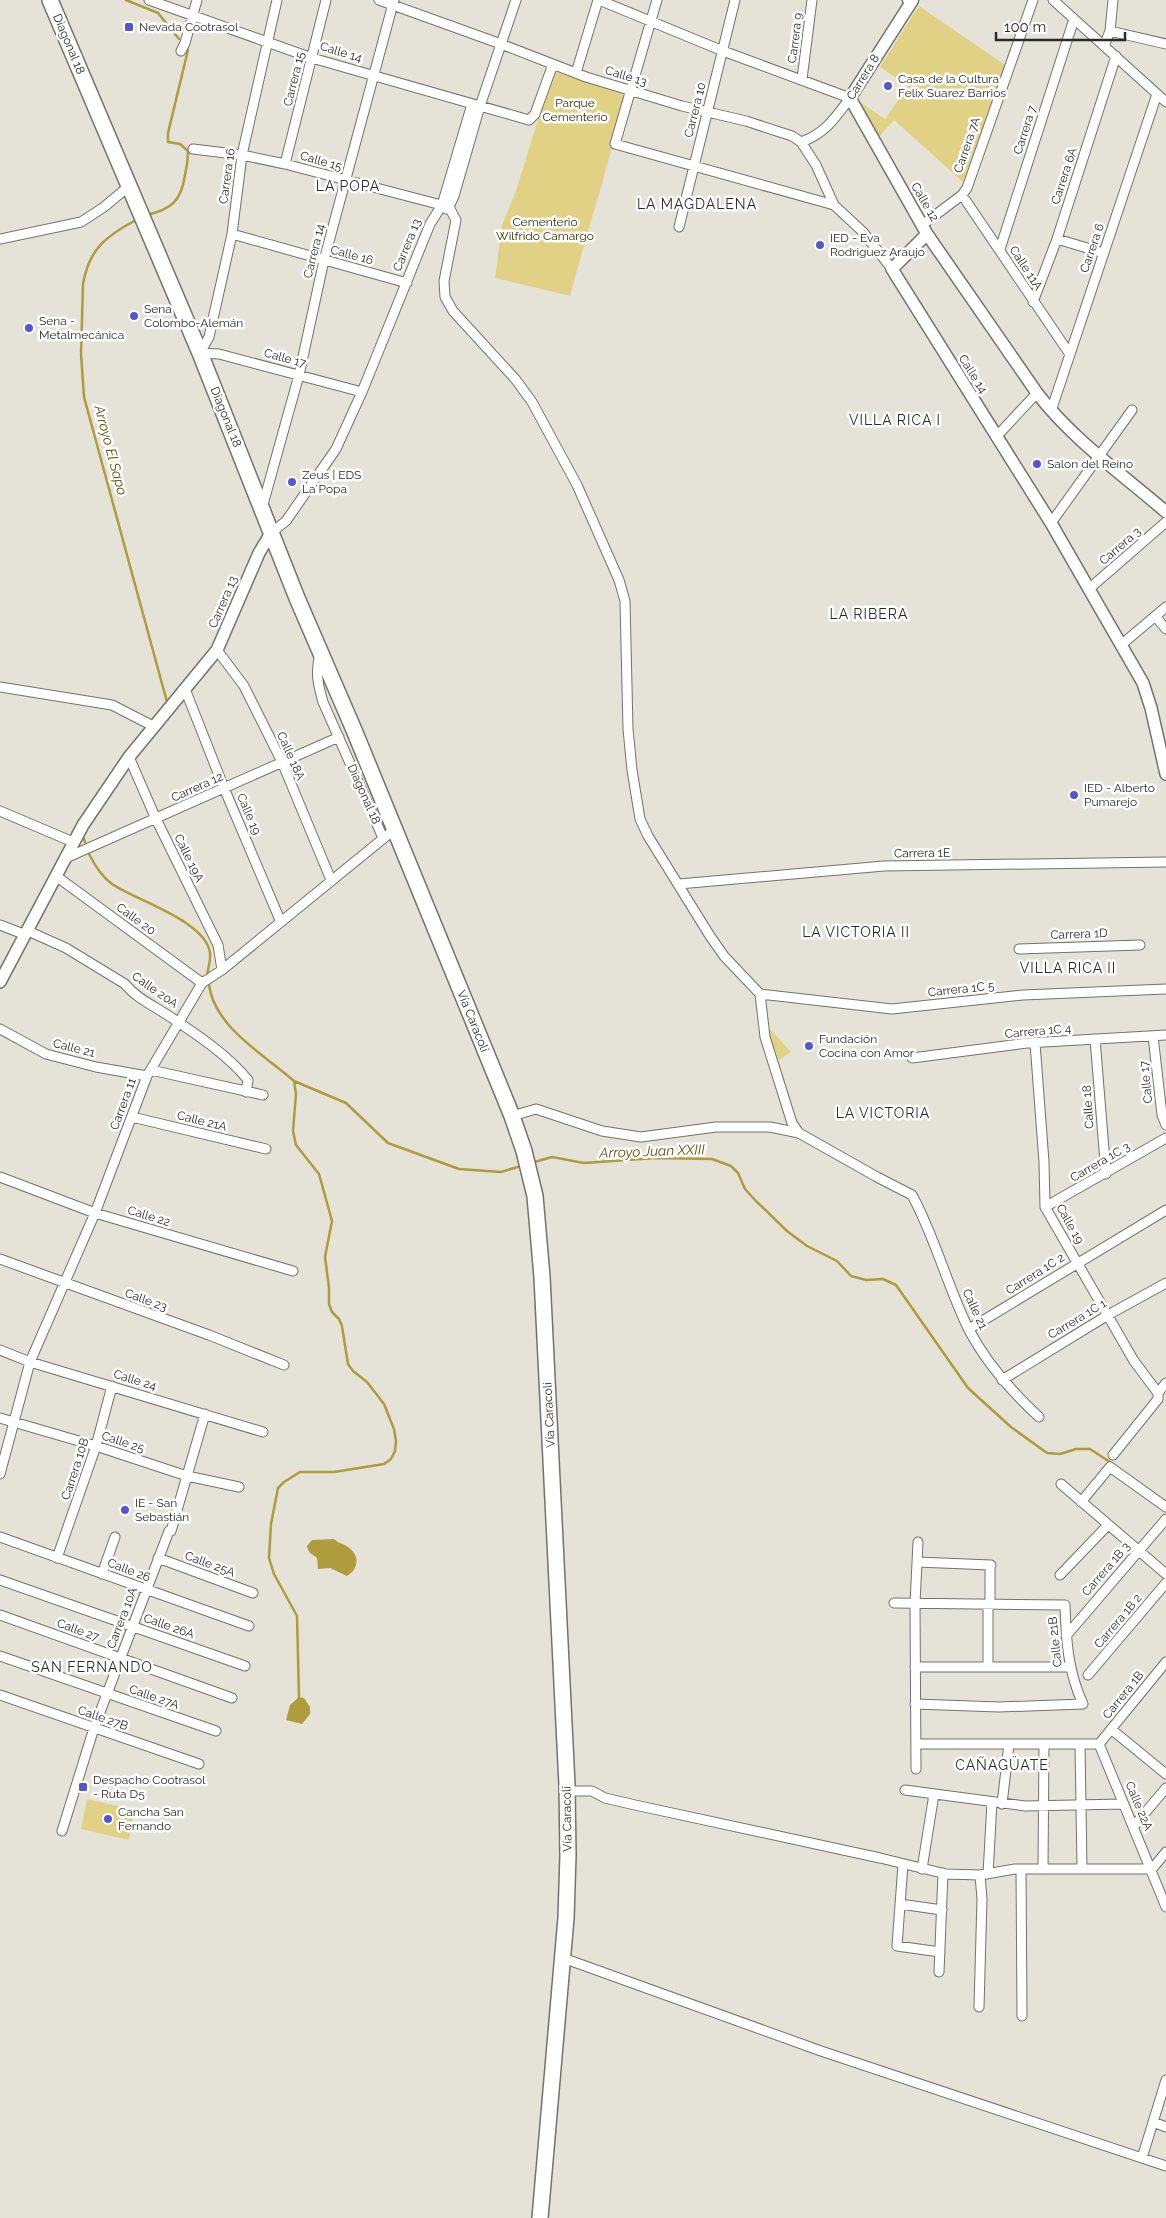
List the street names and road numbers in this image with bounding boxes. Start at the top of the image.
street label: Diagonal 18 [50,12,88,76]
street label: Carrera 9 [785,12,805,64]
street label: Calle 14 [318,39,364,65]
street label: Carrera 15 [280,50,308,108]
street label: Carrera 8 [844,52,882,102]
street label: Calle 13 [603,63,649,89]
street label: Carrera 10 [681,81,709,139]
street label: Carrera 7 [1011,103,1040,156]
street label: Carrera 7A [951,115,983,175]
street label: Carrera 6A [1048,146,1080,206]
street label: Carrera 16 [216,147,238,205]
street label: Calle 15 [298,148,344,174]
street label: Calle 12 [908,180,942,224]
street label: Carrera 13 [390,217,424,273]
street label: Carrera 14 [300,222,328,280]
street label: Carrera 6 [1077,222,1107,274]
street label: Calle 16 [329,243,375,267]
street label: Calle 11A [1007,243,1045,293]
street label: Calle 17 [262,346,308,370]
street label: Calle 14 [956,352,991,396]
street label: Diagonal 18 [208,385,244,449]
street label: Carrera 3 [1096,524,1144,568]
street label: Carrera 13 [206,574,240,630]
street label: Calle 18A [274,730,308,782]
street label: Diagonal 18 [345,762,383,826]
street label: Carrera 12 [169,769,225,805]
street label: Calle 19 [234,791,264,837]
street label: Calle 19A [171,832,207,884]
street label: Carrera 1E [894,846,950,860]
street label: Calle 20 [114,900,158,938]
street label: Carrera 1D [1050,926,1108,942]
street label: Calle 20A [129,969,181,1011]
street label: Carrera 1C 5 [927,978,995,999]
street label: Vía Caracolí [454,988,492,1054]
street label: Carrera 1C 4 [1004,1021,1072,1041]
street label: Calle 21 [52,1036,96,1060]
street label: Calle 17 [1137,1059,1155,1104]
street label: Carrera 11 [107,1076,139,1132]
street label: Calle 18 [1079,1085,1097,1129]
street label: Calle 21A [176,1108,228,1134]
street label: Carrera 1C 3 [1068,1139,1132,1185]
street label: Calle 19 [1053,1202,1087,1246]
street label: Calle 22 [126,1203,172,1229]
street label: Carrera 1C 2 [1003,1250,1067,1298]
street label: Calle 23 [123,1286,169,1314]
street label: Calle 21 [960,1287,990,1331]
street label: Carrera 1C 1 [1045,1296,1109,1342]
street label: Calle 24 [112,1367,159,1393]
street label: Vía Caracolí [540,1382,558,1448]
street label: Calle 25 [100,1429,147,1456]
street label: Carrera 10B [58,1436,92,1502]
street label: Carrera 1B 3 [1079,1539,1133,1599]
street label: Calle 25A [183,1548,237,1580]
street label: Calle 26 [106,1555,152,1585]
street label: Carrera 10A [104,1586,140,1650]
street label: Carrera 1B 2 [1091,1591,1145,1651]
street label: Calle 26A [142,1611,196,1641]
street label: Calle 27 [55,1616,102,1644]
street label: Calle 21B [1045,1616,1065,1668]
street label: Carrera 1B [1100,1668,1146,1722]
street label: Calle 27A [127,1682,181,1712]
street label: Calle 27B [76,1703,130,1733]
street label: Calle 22A [1122,1779,1156,1833]
street label: Vía Caracolí [559,1786,575,1852]

